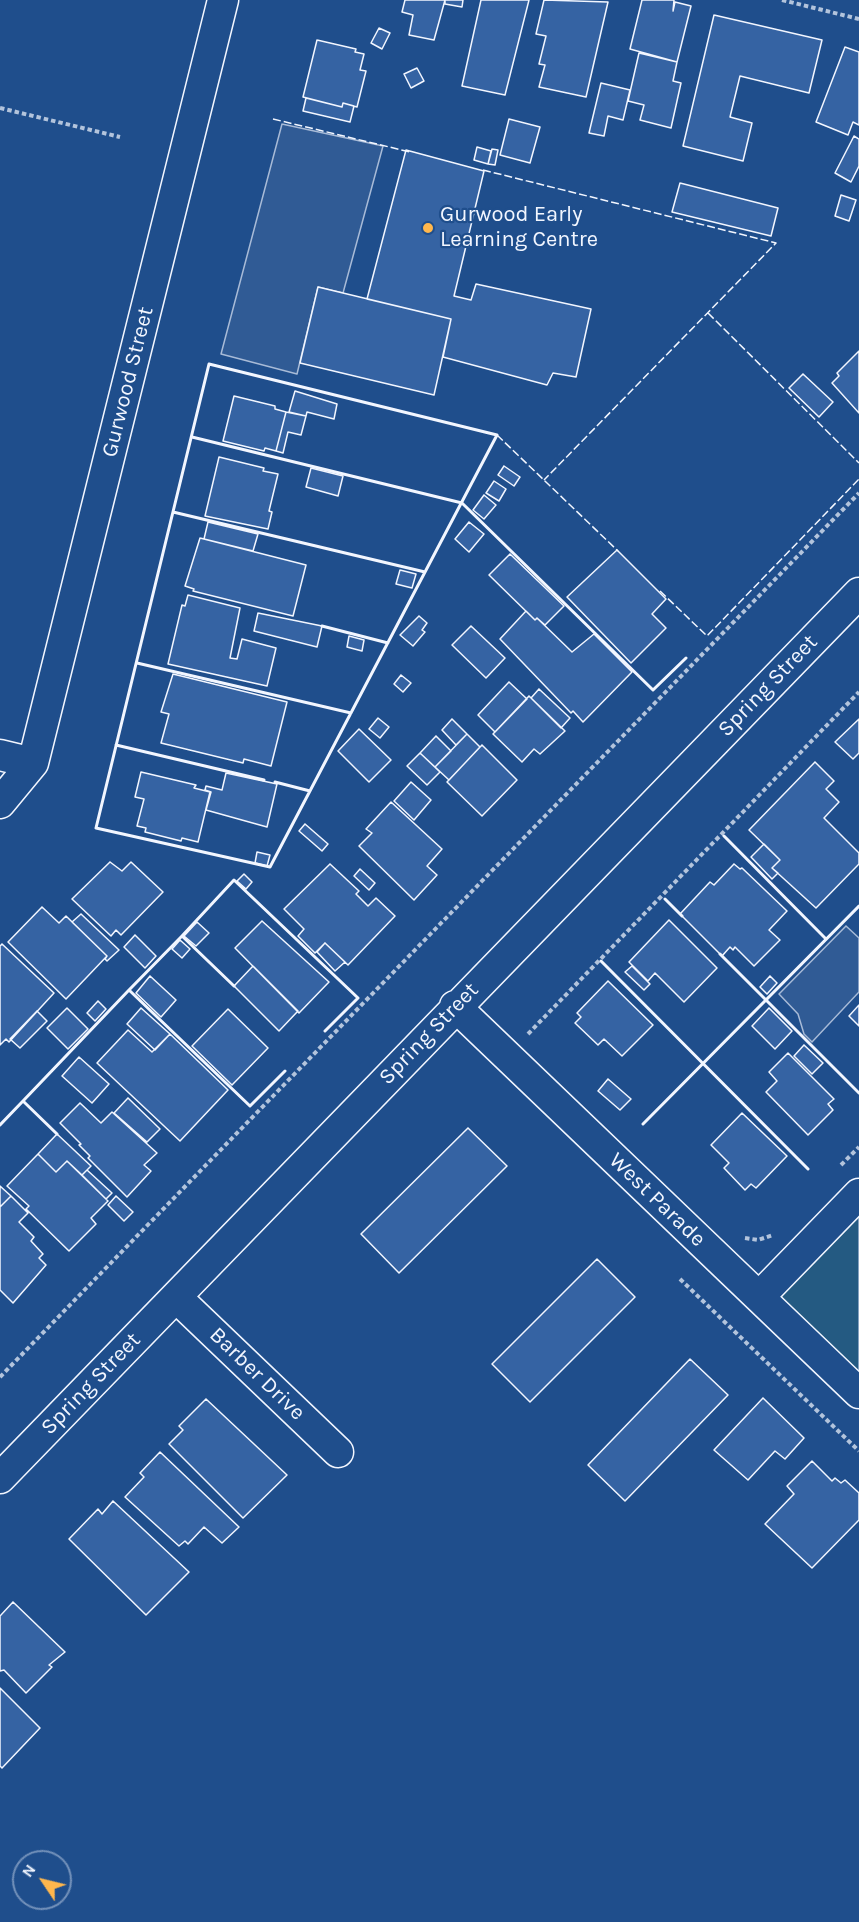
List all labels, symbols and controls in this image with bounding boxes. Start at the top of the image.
place label: Gurwood Early Learning Centre [440,202,598,254]
marker: Gurwood Early Learning Centre [421,221,435,235]
street label: Gurwood Street [97,304,159,460]
street label: Spring Street [713,629,823,743]
street label: Spring Street [374,977,484,1091]
street label: West Parade [603,1147,711,1253]
street label: Barber Drive [204,1322,310,1426]
street label: Spring Street [36,1327,146,1441]
north arrow [12,1850,72,1910]
text: N [17,1860,40,1881]

